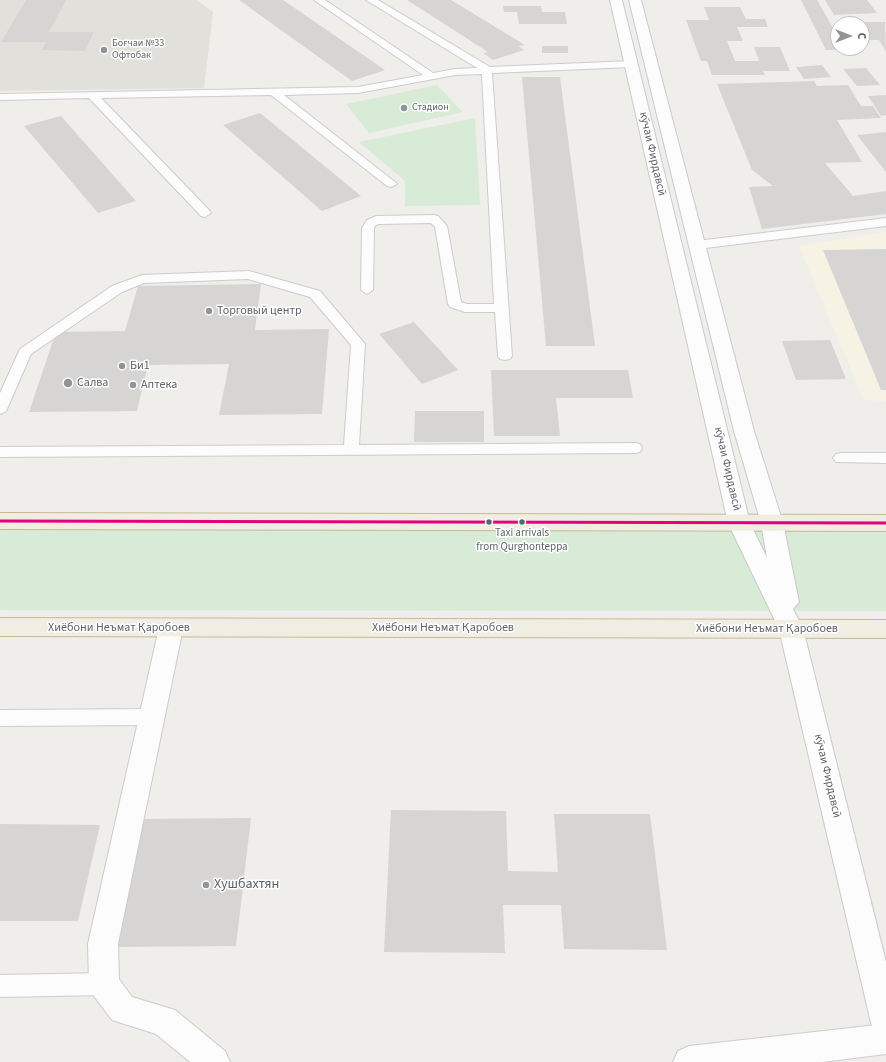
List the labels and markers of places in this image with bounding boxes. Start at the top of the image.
place label: Боғчаи №33 Офтобак [112,38,164,62]
marker: Боғчаи №33 Офтобак [99,45,109,55]
place label: Стадион [412,102,449,114]
marker: Стадион [399,103,409,113]
place label: Торговый центр [217,304,302,318]
marker: Торговый центр [204,306,214,316]
place label: Би1 [130,359,150,373]
marker: Би1 [117,361,127,371]
place label: Салва [77,376,108,390]
marker: Салва [62,377,74,389]
place label: Аптека [141,378,177,392]
marker: Аптека [128,380,138,390]
unlabelled marker [484,517,494,527]
marker: Taxi arrivals from Qurghonteppa [517,517,527,527]
place label: Taxi arrivals from Qurghonteppa [476,527,568,553]
place label: Хушбахтян [214,877,279,893]
marker: Хушбахтян [201,880,211,890]

